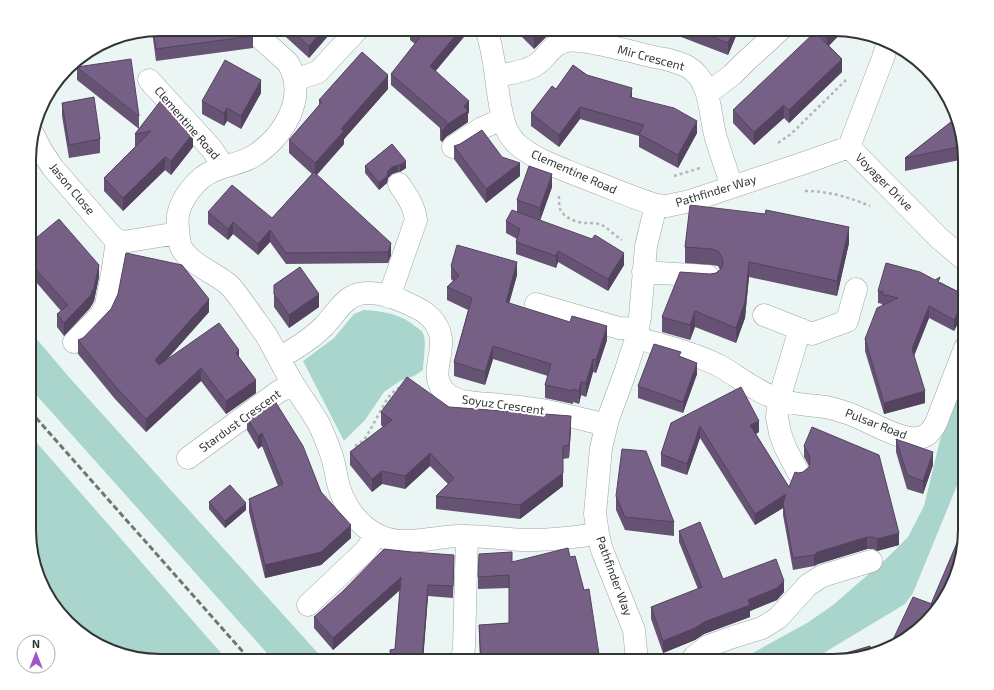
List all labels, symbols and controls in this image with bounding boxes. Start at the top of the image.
street label: Mir Crescent [616,41,687,73]
street label: Clementine Road [152,83,223,162]
street label: Clementine Road [530,146,619,196]
street label: Voyager Drive [853,150,916,213]
street label: Jason Close [47,160,98,217]
street label: Pathfinder Way [674,171,759,209]
street label: Stardust Crescent [196,386,283,454]
street label: Soyuz Crescent [461,391,546,417]
street label: Pulsar Road [843,405,909,441]
street label: Pathfinder Way [594,534,636,618]
north arrow [16,634,56,674]
text: N [32,637,40,650]

